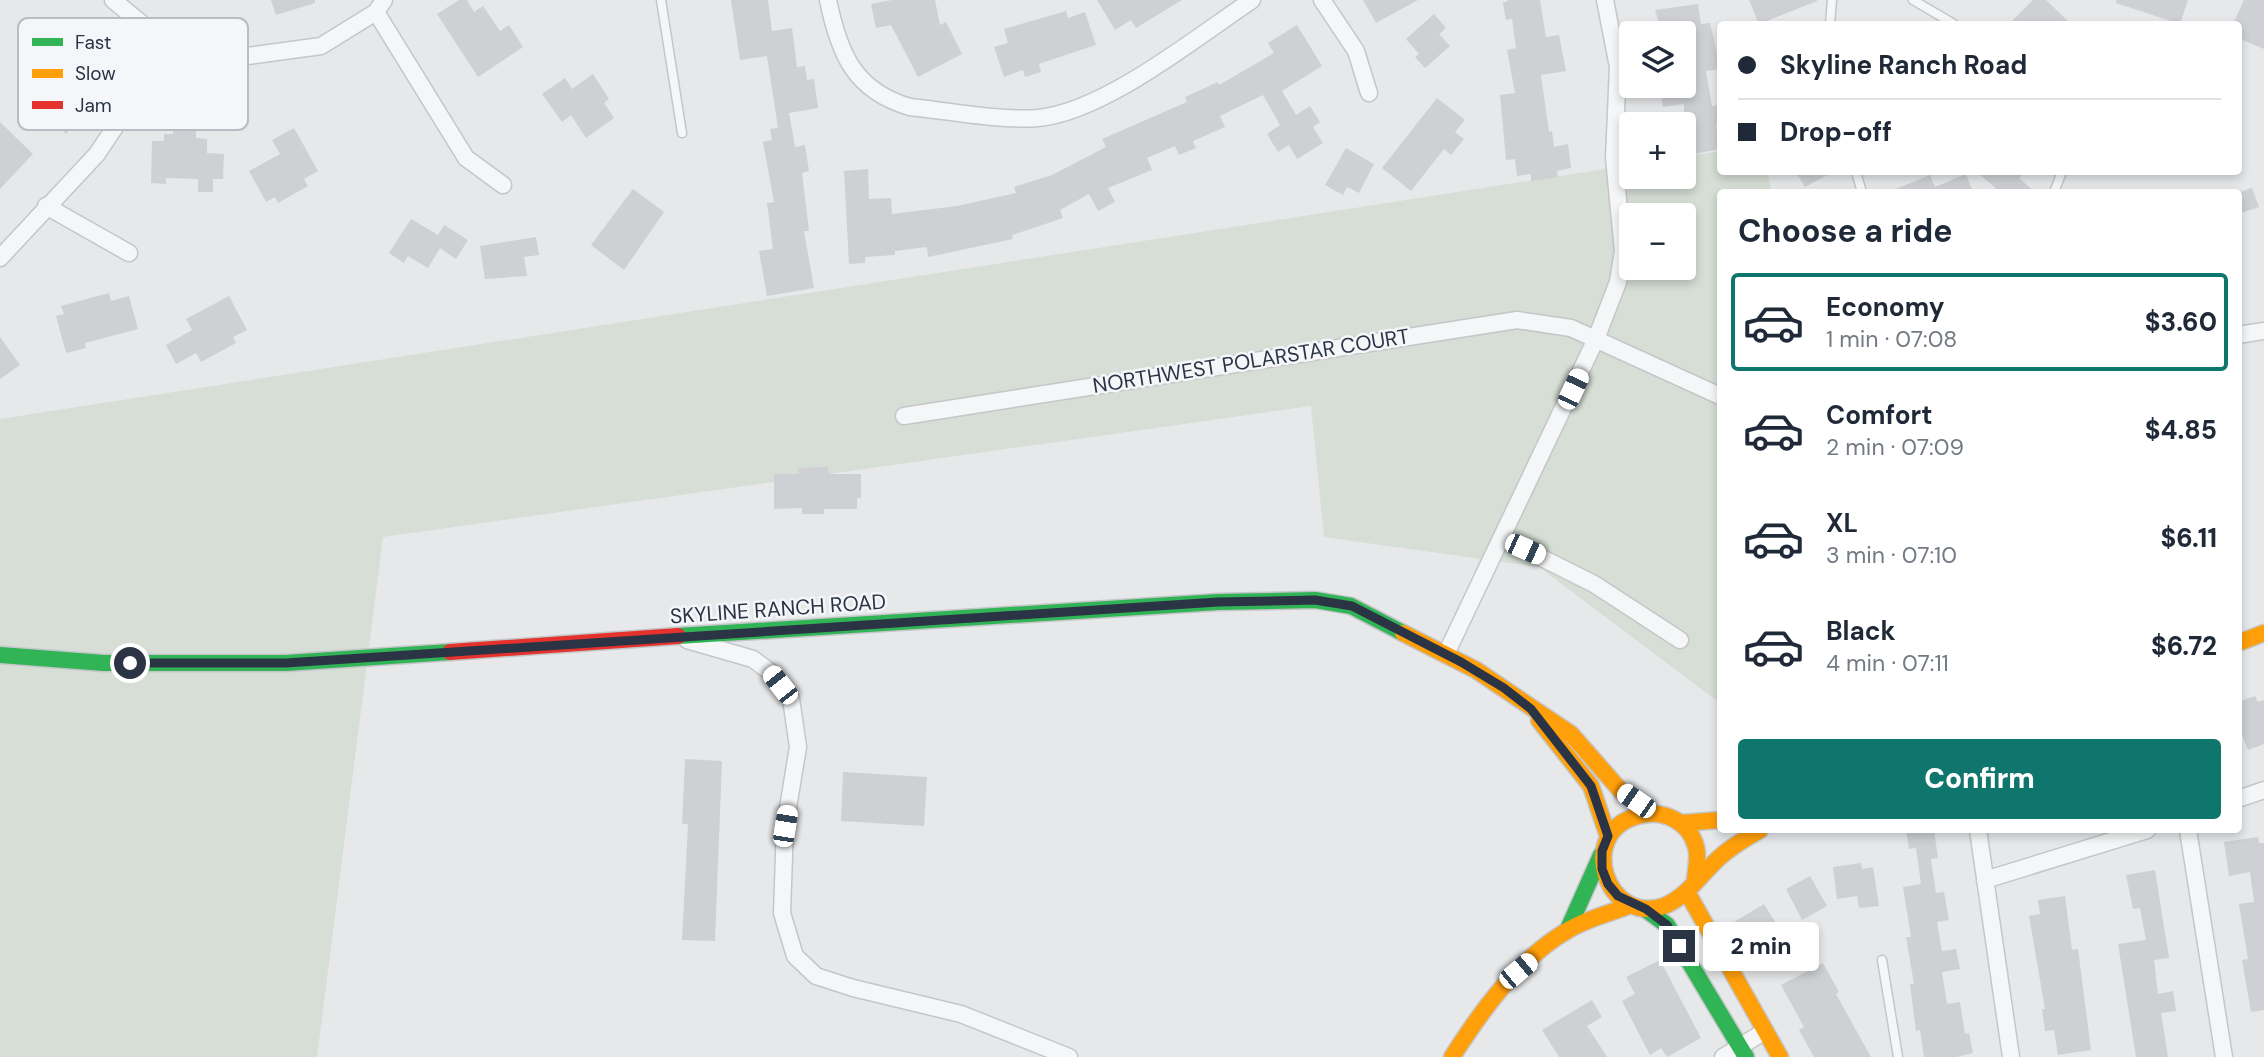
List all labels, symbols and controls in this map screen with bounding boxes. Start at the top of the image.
legend [18,18,248,130]
map controls [1619,21,1696,280]
button: layers [1619,21,1696,98]
text: Fast [75,30,111,55]
text: Skyline Ranch Road [1780,48,2027,82]
text: Slow [75,61,116,86]
text: Jam [75,93,112,118]
button: + [1619,112,1696,189]
text: Drop-off [1780,115,1892,149]
button: − [1619,203,1696,280]
text: Choose a ride [1738,210,1953,252]
text: Economy [1826,290,1944,324]
icon: car [1742,291,1805,354]
text: $3.60 [2145,305,2217,339]
street label: NORTHWEST POLARSTAR COURT [1091,322,1411,400]
text: 1 min · 07:08 [1826,324,1957,354]
car [1555,366,1592,412]
text: Comfort [1826,398,1932,432]
icon: car [1742,399,1805,462]
text: $4.85 [2145,413,2217,447]
text: 2 min · 07:09 [1826,432,1964,462]
text: XL [1826,506,1858,540]
icon: car [1742,507,1805,570]
text: $6.11 [2161,521,2217,555]
car [1502,531,1549,567]
text: 3 min · 07:10 [1826,540,1957,570]
street label: SKYLINE RANCH ROAD [669,587,887,631]
text: Black [1826,614,1896,648]
icon: car [1742,615,1805,678]
text: $6.72 [2151,629,2217,663]
route start [114,647,146,679]
text: 4 min · 07:11 [1826,648,1949,678]
car [759,662,802,708]
button: Confirm [1738,739,2221,819]
car [1613,780,1660,822]
car [772,804,799,848]
callout: 2 min [1704,922,1819,970]
route end [1663,930,1695,962]
text: 2 min [1730,931,1792,961]
car [1496,949,1541,993]

